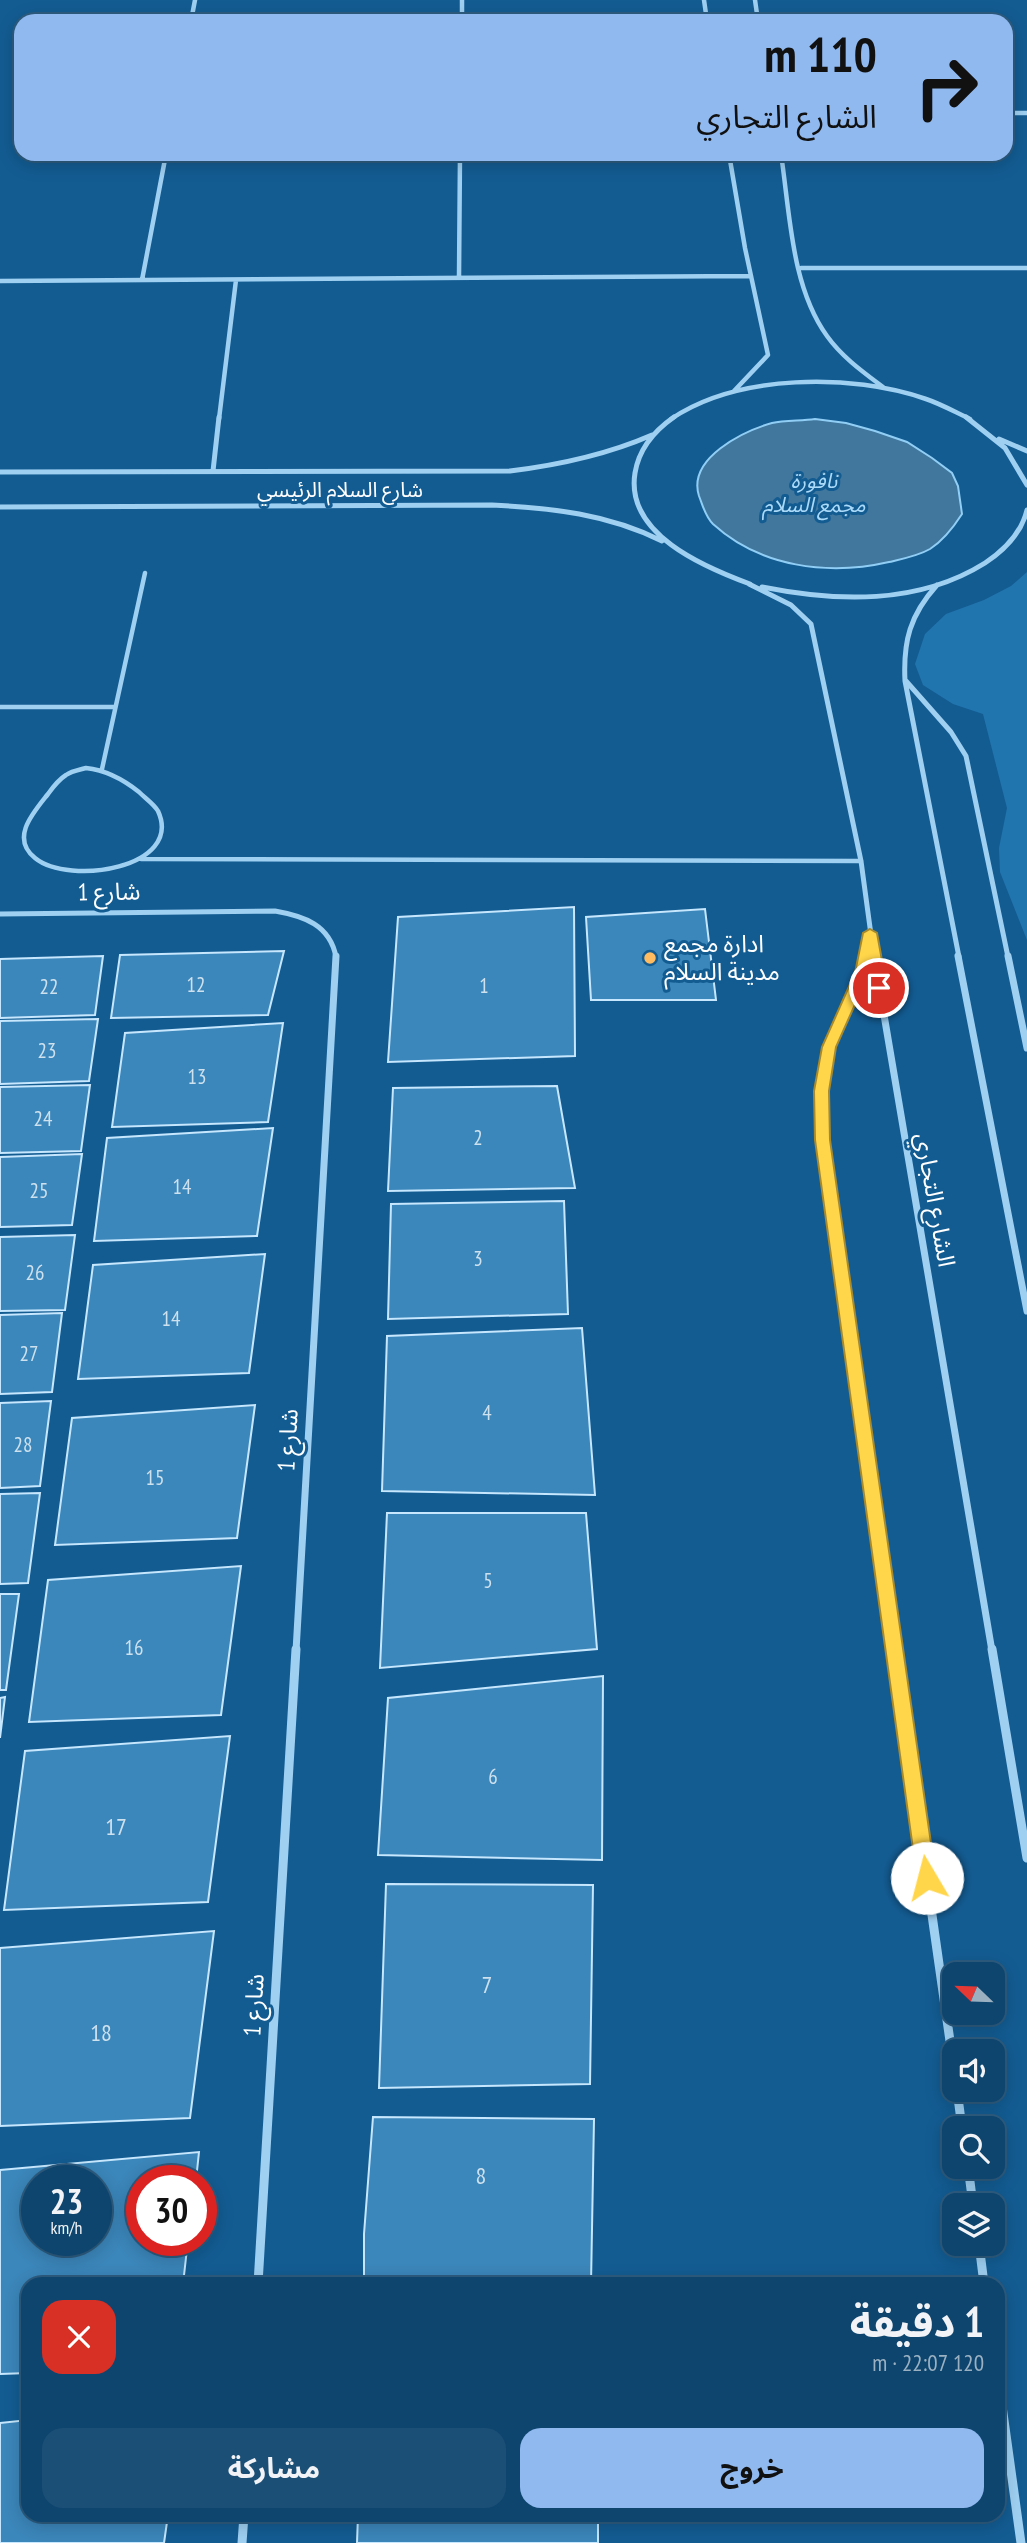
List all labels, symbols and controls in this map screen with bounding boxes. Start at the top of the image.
text: 110 m [764,22,877,86]
icon: right [901,42,992,133]
text: الشارع التجاري [696,95,877,137]
water label: نافورة مجمع السلام [761,467,866,521]
street label: شارع السلام الرئيسي [257,476,423,506]
street label: شارع 1 [77,875,141,910]
place label: ادارة مجمع مدينة السلام [664,928,780,990]
marker: ادارة مجمع مدينة السلام [642,950,658,966]
pin [849,958,909,1018]
icon: arrive [860,969,898,1007]
house number: 12 [187,971,205,998]
house number: 1 [479,972,489,999]
house number: 22 [40,973,58,1000]
house number: 23 [38,1037,56,1064]
house number: 13 [188,1063,206,1090]
house number: 24 [34,1105,53,1132]
house number: 2 [473,1124,483,1151]
street label: الشارع التجاري [905,1130,963,1270]
house number: 14 [173,1173,192,1200]
house number: 25 [30,1177,48,1204]
house number: 3 [473,1245,483,1272]
house number: 26 [26,1259,44,1286]
house number: 14 [162,1305,181,1332]
house number: 27 [20,1340,38,1367]
house number: 4 [482,1399,492,1426]
street label: شارع 1 [270,1408,307,1472]
house number: 28 [14,1431,32,1458]
house number: 15 [146,1464,164,1491]
house number: 5 [483,1567,493,1594]
house number: 16 [125,1634,143,1661]
house number: 6 [488,1763,498,1790]
house number: 17 [105,1811,127,1842]
position arrow [890,1841,964,1915]
north arrow [942,1962,1004,2025]
map controls [942,1962,1005,2256]
house number: 7 [482,1969,492,2000]
street label: شارع 1 [236,1973,273,2037]
house number: 18 [90,2017,112,2048]
button: sound [942,2039,1005,2102]
button: search [942,2116,1005,2179]
house number: 8 [476,2160,486,2191]
speed limit sign: 30 [126,2165,217,2256]
text: 23 [50,2178,83,2224]
button: layers [942,2193,1005,2256]
text: km/h [51,2216,82,2239]
text: 1 دقيقة [850,2294,984,2349]
button: close [42,2300,116,2374]
text: 120 m · 22:07 [872,2348,984,2377]
button: مشاركة [42,2428,506,2508]
button: خروج [520,2428,984,2508]

